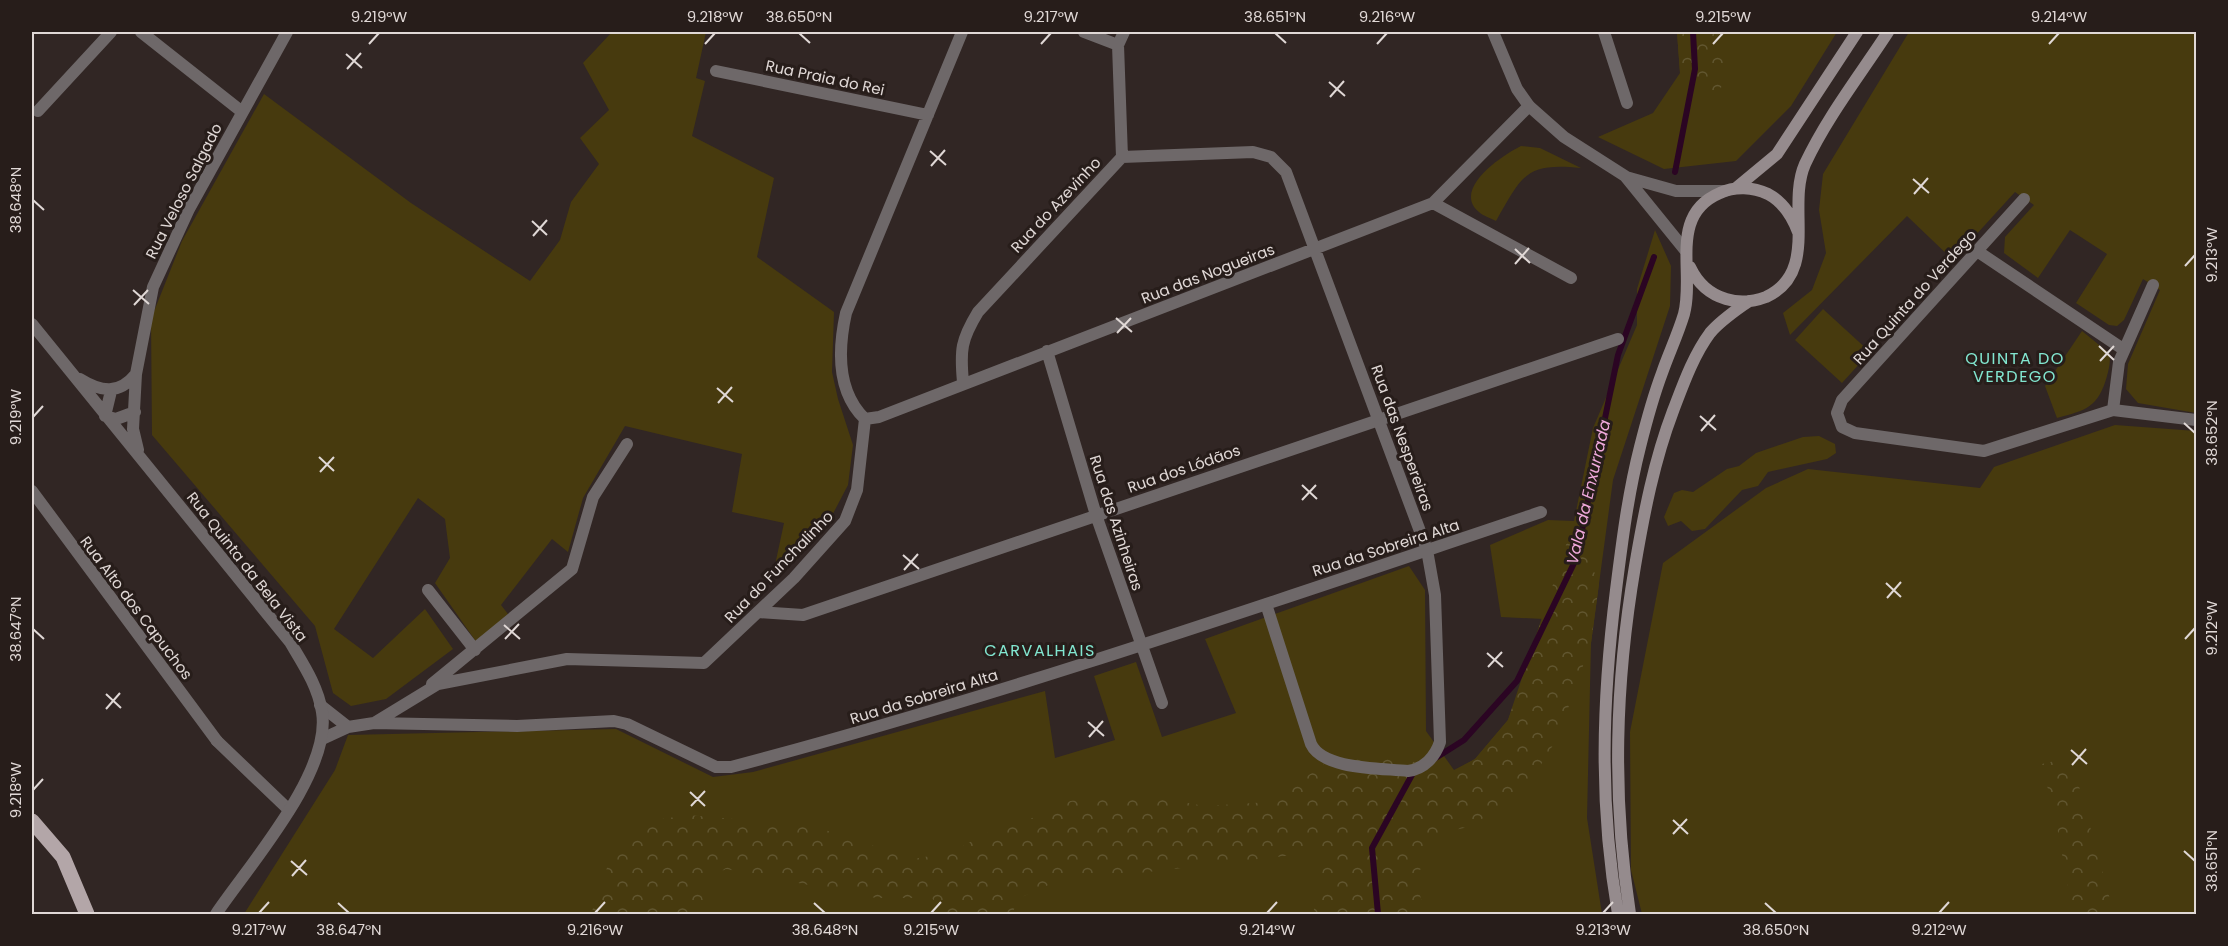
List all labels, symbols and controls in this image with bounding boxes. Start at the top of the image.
text: 9.219°W [351,6,407,27]
text: 9.218°W [687,6,743,27]
text: 38.650°N [766,6,832,27]
text: 9.217°W [1023,6,1079,27]
text: 38.651°N [1244,6,1306,27]
text: 9.216°W [1359,6,1416,27]
text: 9.215°W [1695,6,1751,27]
text: 9.214°W [2031,6,2087,27]
street label: Rua Praia do Rei [764,55,886,100]
street label: Rua Veloso Salgado [140,119,227,262]
street label: Rua do Azevinho [1006,152,1106,257]
text: 38.648°N [5,167,26,233]
street label: Rua Quinta do Verdego [1848,225,1981,369]
text: 9.213°W [2201,227,2222,283]
street label: Rua das Nogueiras [1138,238,1278,309]
district label: QUINTA DO VERDEGO [1965,347,2065,388]
street label: Rua das Nespereiras [1366,362,1439,514]
text: 9.219°W [5,389,26,445]
text: 38.652°N [2201,400,2222,466]
water label: Vala da Enxurrada [1561,417,1616,567]
street label: Rua dos Lódãos [1125,439,1243,498]
street label: Rua das Azinheiras [1085,452,1148,593]
street label: Rua Quinta da Bela Vista [182,487,313,646]
street label: Rua do Funchalinho [720,506,838,627]
street label: Rua da Sobreira Alta [1310,514,1462,581]
street label: Rua Alto dos Capuchos [75,532,198,684]
text: 38.647°N [5,596,26,662]
text: 9.212°W [2201,600,2222,656]
district label: CARVALHAIS [984,639,1096,662]
street label: Rua da Sobreira Alta [847,664,1000,729]
text: 9.218°W [5,762,26,818]
text: 38.651°N [2201,830,2222,892]
text: 9.217°W [231,919,287,940]
text: 38.647°N [316,919,382,940]
text: 9.216°W [567,919,624,940]
text: 38.648°N [792,919,858,940]
text: 9.215°W [903,919,959,940]
text: 9.214°W [1239,919,1295,940]
text: 9.213°W [1575,919,1631,940]
text: 38.650°N [1743,919,1809,940]
text: 9.212°W [1911,919,1967,940]

